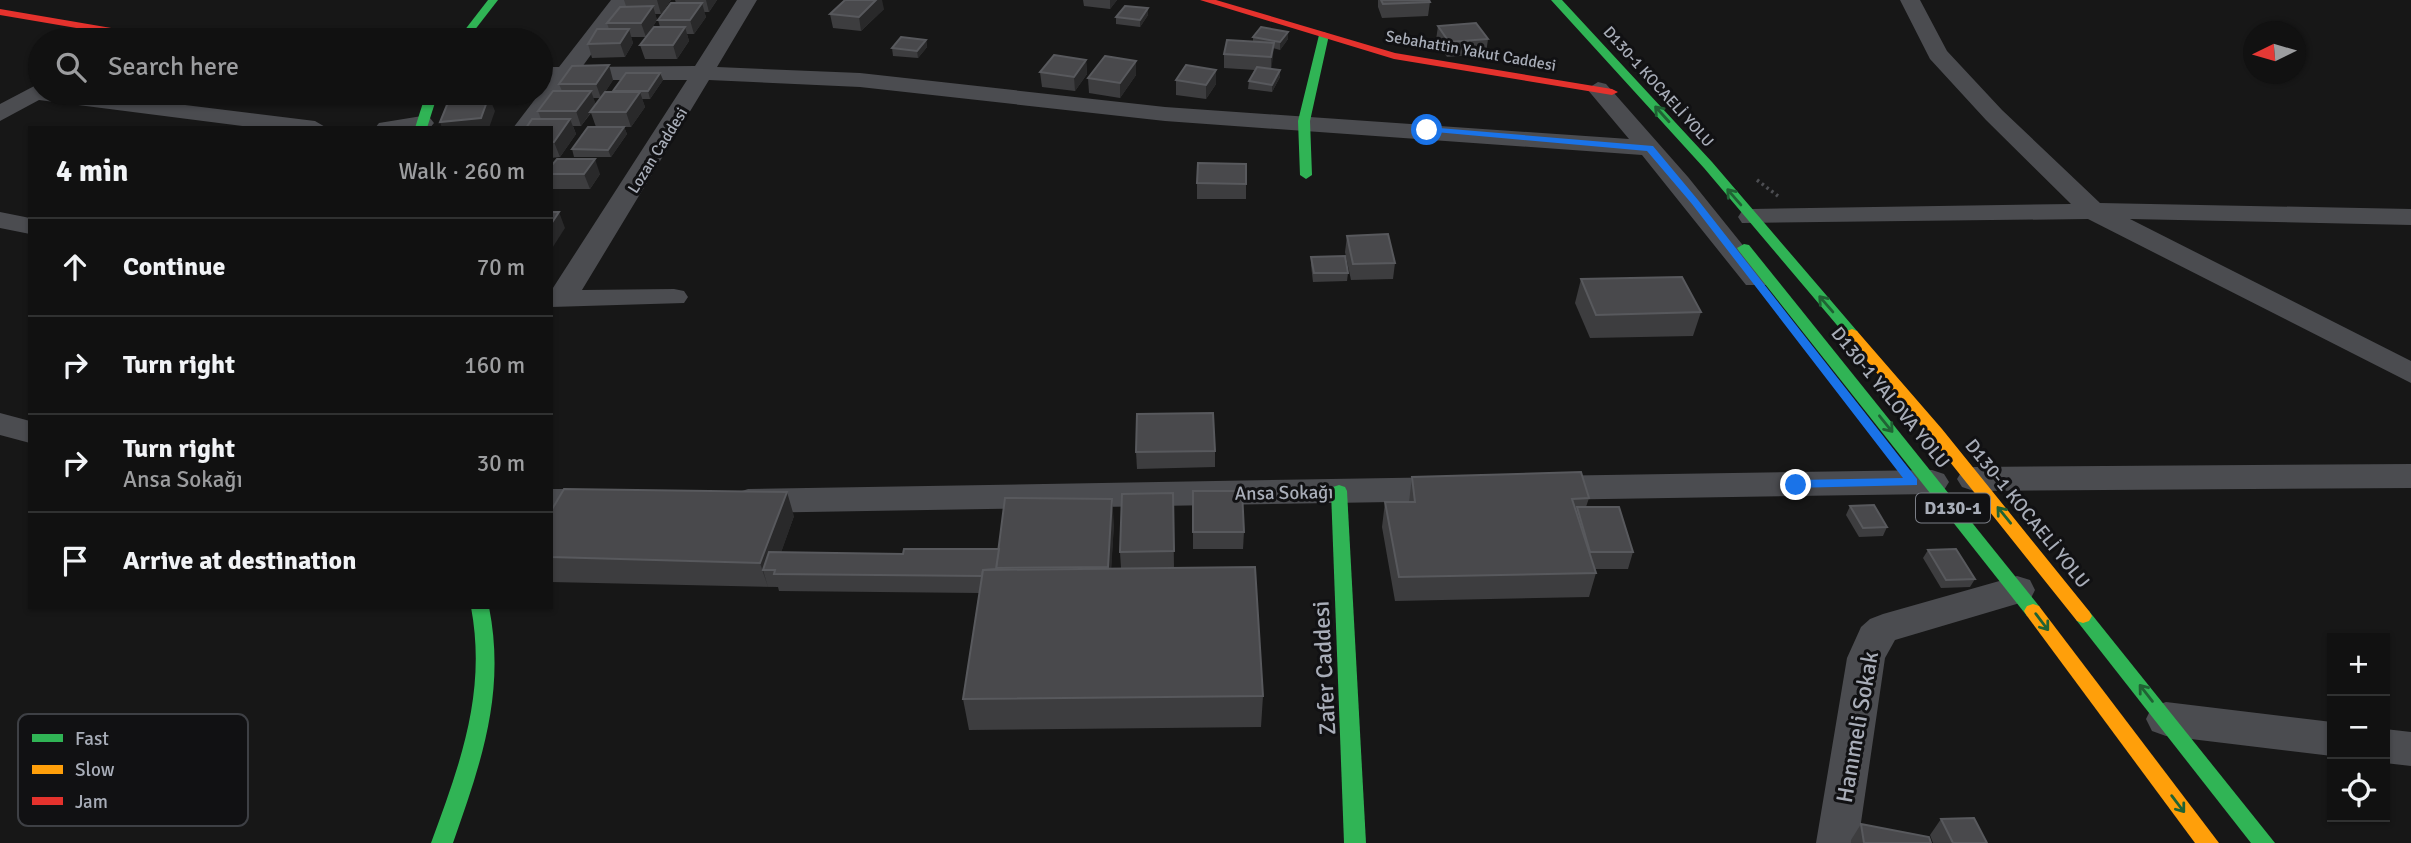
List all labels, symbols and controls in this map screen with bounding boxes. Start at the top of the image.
north arrow [2243,21,2306,84]
street label: D130-1 KOCAELİ YOLU [1599,22,1718,151]
street label: Sebahattin Yakut Caddesi [1384,26,1558,76]
search box [28,28,553,105]
icon: search [52,48,90,86]
text: Search here [108,51,239,83]
street label: Lozan Caddesi [624,104,692,197]
one-way arrow [1654,105,1670,123]
route start [1411,114,1442,145]
text: 4 min [56,153,128,190]
text: Walk · 260 m [399,157,525,186]
one-way arrow [1726,188,1742,206]
icon: ahead [56,248,94,286]
text: Continue [123,251,225,283]
text: 70 m [477,253,525,282]
one-way arrow [1818,295,1834,313]
street label: D130-1 YALOVA YOLU [1826,322,1955,473]
icon: right [56,346,94,384]
text: Turn right [123,349,235,381]
text: 160 m [464,351,525,380]
one-way arrow [1878,414,1893,433]
text: Turn right [123,433,235,465]
street label: D130-1 KOCAELİ YOLU [1960,434,2095,593]
icon: right [56,444,94,482]
text: 30 m [477,449,525,478]
text: Ansa Sokağı [123,465,243,494]
route end [1780,469,1811,500]
street label: Ansa Sokağı [1234,480,1334,506]
road number: D130-1 [1916,494,1990,522]
one-way arrow [1996,507,2012,525]
icon: arrive [56,542,94,580]
text: Arrive at destination [123,545,356,577]
street label: Zafer Caddesi [1307,600,1342,736]
one-way arrow [2034,612,2049,631]
map controls [2327,633,2390,822]
button: + [2327,633,2390,696]
street label: Hanımeli Sokak [1830,649,1885,805]
one-way arrow [2139,684,2154,703]
button: − [2327,696,2390,759]
legend [18,714,248,826]
text: Fast [75,727,109,751]
text: Slow [75,758,115,782]
button: locate [2327,759,2390,822]
text: Jam [75,790,108,814]
one-way arrow [2171,794,2186,813]

